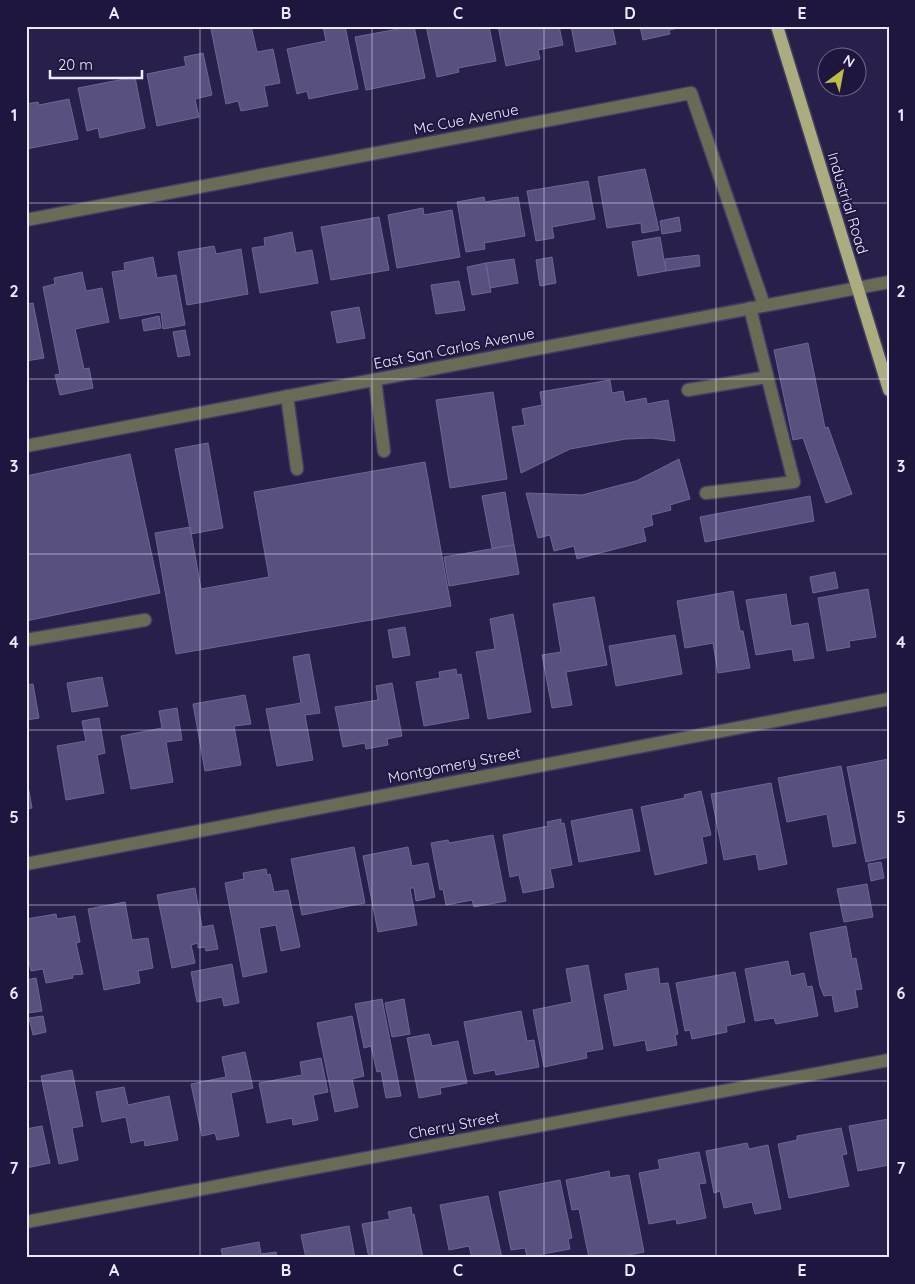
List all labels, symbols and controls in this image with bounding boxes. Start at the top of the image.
text: A [109,3,120,23]
text: B [281,3,291,23]
text: C [453,3,463,23]
text: D [624,3,636,23]
text: E [797,3,807,23]
scale bar [50,48,142,80]
north arrow [818,48,868,98]
text: N [840,51,858,71]
text: 20 m [58,55,93,74]
street label: Mc Cue Avenue [412,100,520,138]
text: 1 [11,105,17,125]
text: 1 [898,105,904,125]
street label: Industrial Road [824,150,872,256]
text: 2 [9,281,19,301]
text: 2 [896,281,906,301]
street label: East San Carlos Avenue [372,323,536,373]
text: 3 [10,456,18,476]
text: 3 [897,456,905,476]
text: 4 [9,632,19,652]
text: 4 [896,632,906,652]
street label: Montgomery Street [386,743,522,787]
text: 5 [9,807,19,827]
text: 5 [896,807,906,827]
text: 6 [10,983,19,1003]
text: 6 [897,983,906,1003]
street label: Cherry Street [407,1107,501,1143]
text: 7 [10,1158,19,1178]
text: 7 [897,1158,906,1178]
text: A [109,1260,120,1280]
text: B [281,1260,291,1280]
text: C [453,1260,463,1280]
text: D [624,1260,636,1280]
text: E [797,1260,807,1280]

